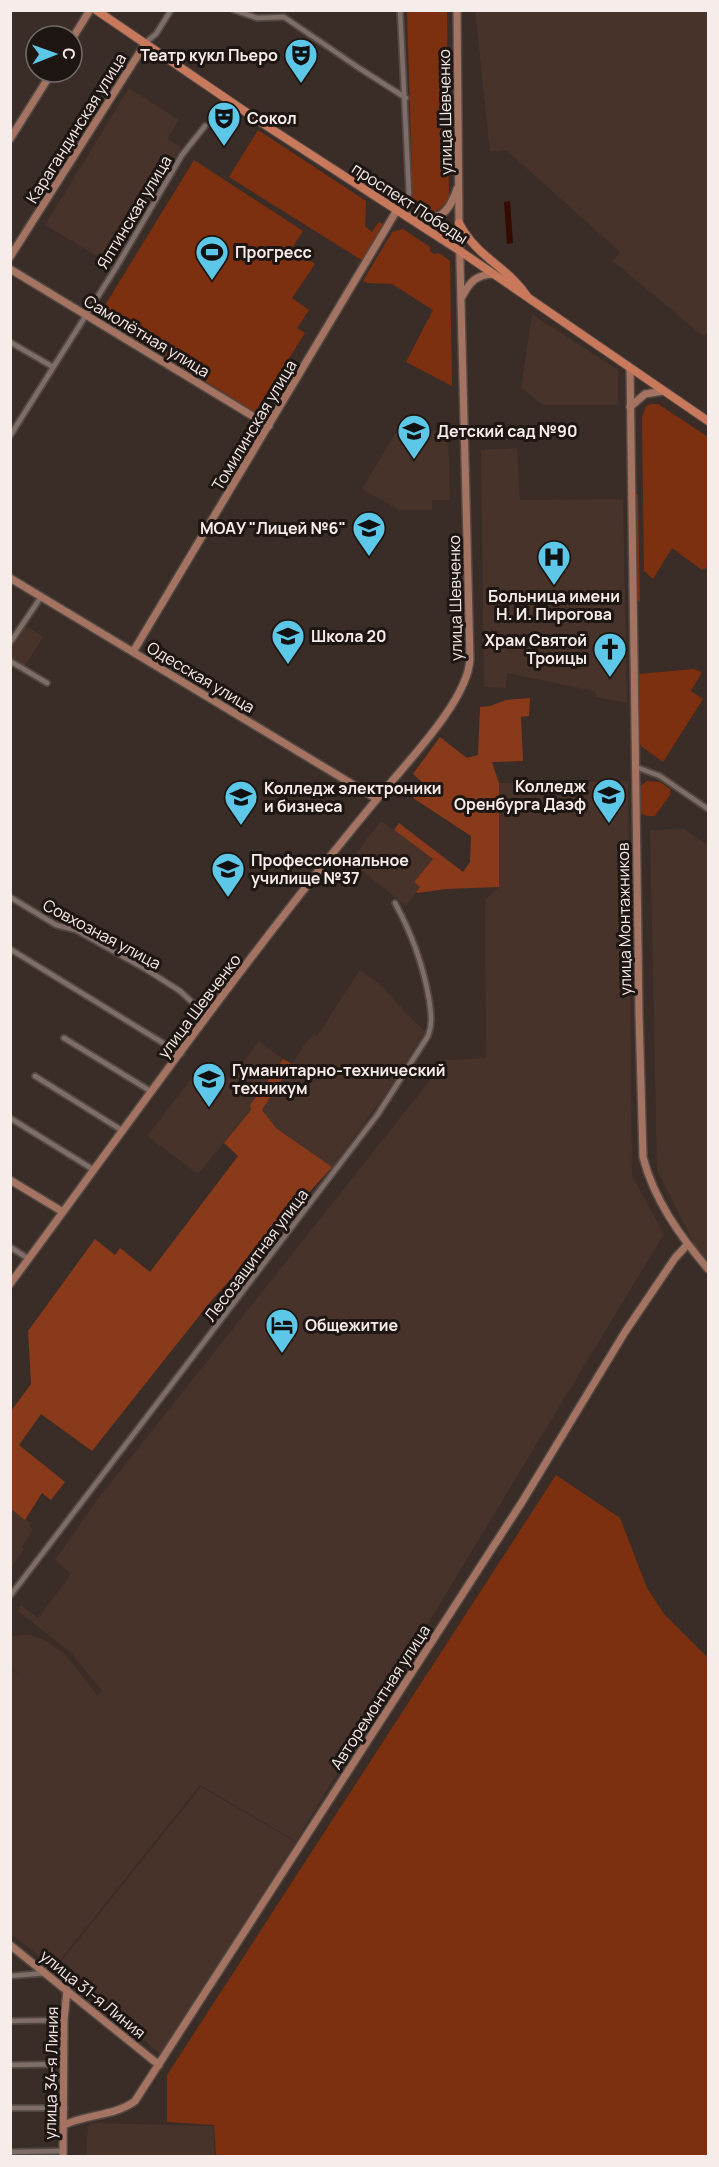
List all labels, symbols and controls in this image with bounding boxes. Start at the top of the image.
north arrow [24,24,84,84]
theatre icon: Театр кукл Пьеро [283,37,319,84]
place label: Театр кукл Пьеро [140,44,278,66]
text: С [58,48,80,60]
street label: Карагандинская улица [21,49,131,207]
street label: улица Шевченко [433,49,457,175]
theatre icon: Сокол [206,100,242,147]
place label: Сокол [247,107,297,129]
street label: Ялтинская улица [91,151,177,273]
street label: проспект Победы [348,157,472,249]
sports icon: Прогресс [194,234,230,281]
place label: Прогресс [235,241,312,263]
street label: Самолётная улица [80,290,214,382]
street label: Томилинская улица [206,356,302,494]
school or university icon: Детский сад №90 [396,413,432,460]
place label: Детский сад №90 [437,420,577,442]
school or university icon: МОАУ "Лицей №6" [351,510,387,557]
place label: МОАУ "Лицей №6" [200,517,346,539]
street label: улица Шевченко [443,535,467,661]
hospital icon: Больница имени Н. И. Пирогова [536,539,572,586]
place label: Больница имени Н. И. Пирогова [488,585,620,625]
school or university icon: Школа 20 [270,618,306,665]
place label: Школа 20 [311,625,387,647]
place label: Храм Святой Троицы [485,629,587,669]
church icon: Храм Святой Троицы [592,631,628,678]
street label: Одесская улица [143,636,259,718]
place label: Колледж Оренбурга Даэф [454,775,587,815]
place label: Колледж электроники и бизнеса [264,777,442,817]
school or university icon: Колледж Оренбурга Даэф [591,777,627,824]
school or university icon: Колледж электроники и бизнеса [223,779,259,826]
street label: улица Монтажников [612,842,636,996]
place label: Профессиональное училище №37 [251,849,409,889]
school or university icon: Профессиональное училище №37 [210,851,246,898]
street label: Совхозная улица [39,894,165,974]
street label: улица Шевченко [152,949,246,1063]
place label: Гуманитарно-технический техникум [232,1059,445,1099]
school or university icon: Гуманитарно-технический техникум [191,1061,227,1108]
street label: Лесозащитная улица [199,1184,313,1326]
hotel icon: Общежитие [264,1307,300,1354]
place label: Общежитие [305,1314,399,1336]
street label: Авторемонтная улица [325,1620,435,1774]
street label: улица 31-я Линия [36,1945,150,2043]
street label: улица 34-я Линия [39,2006,63,2140]

